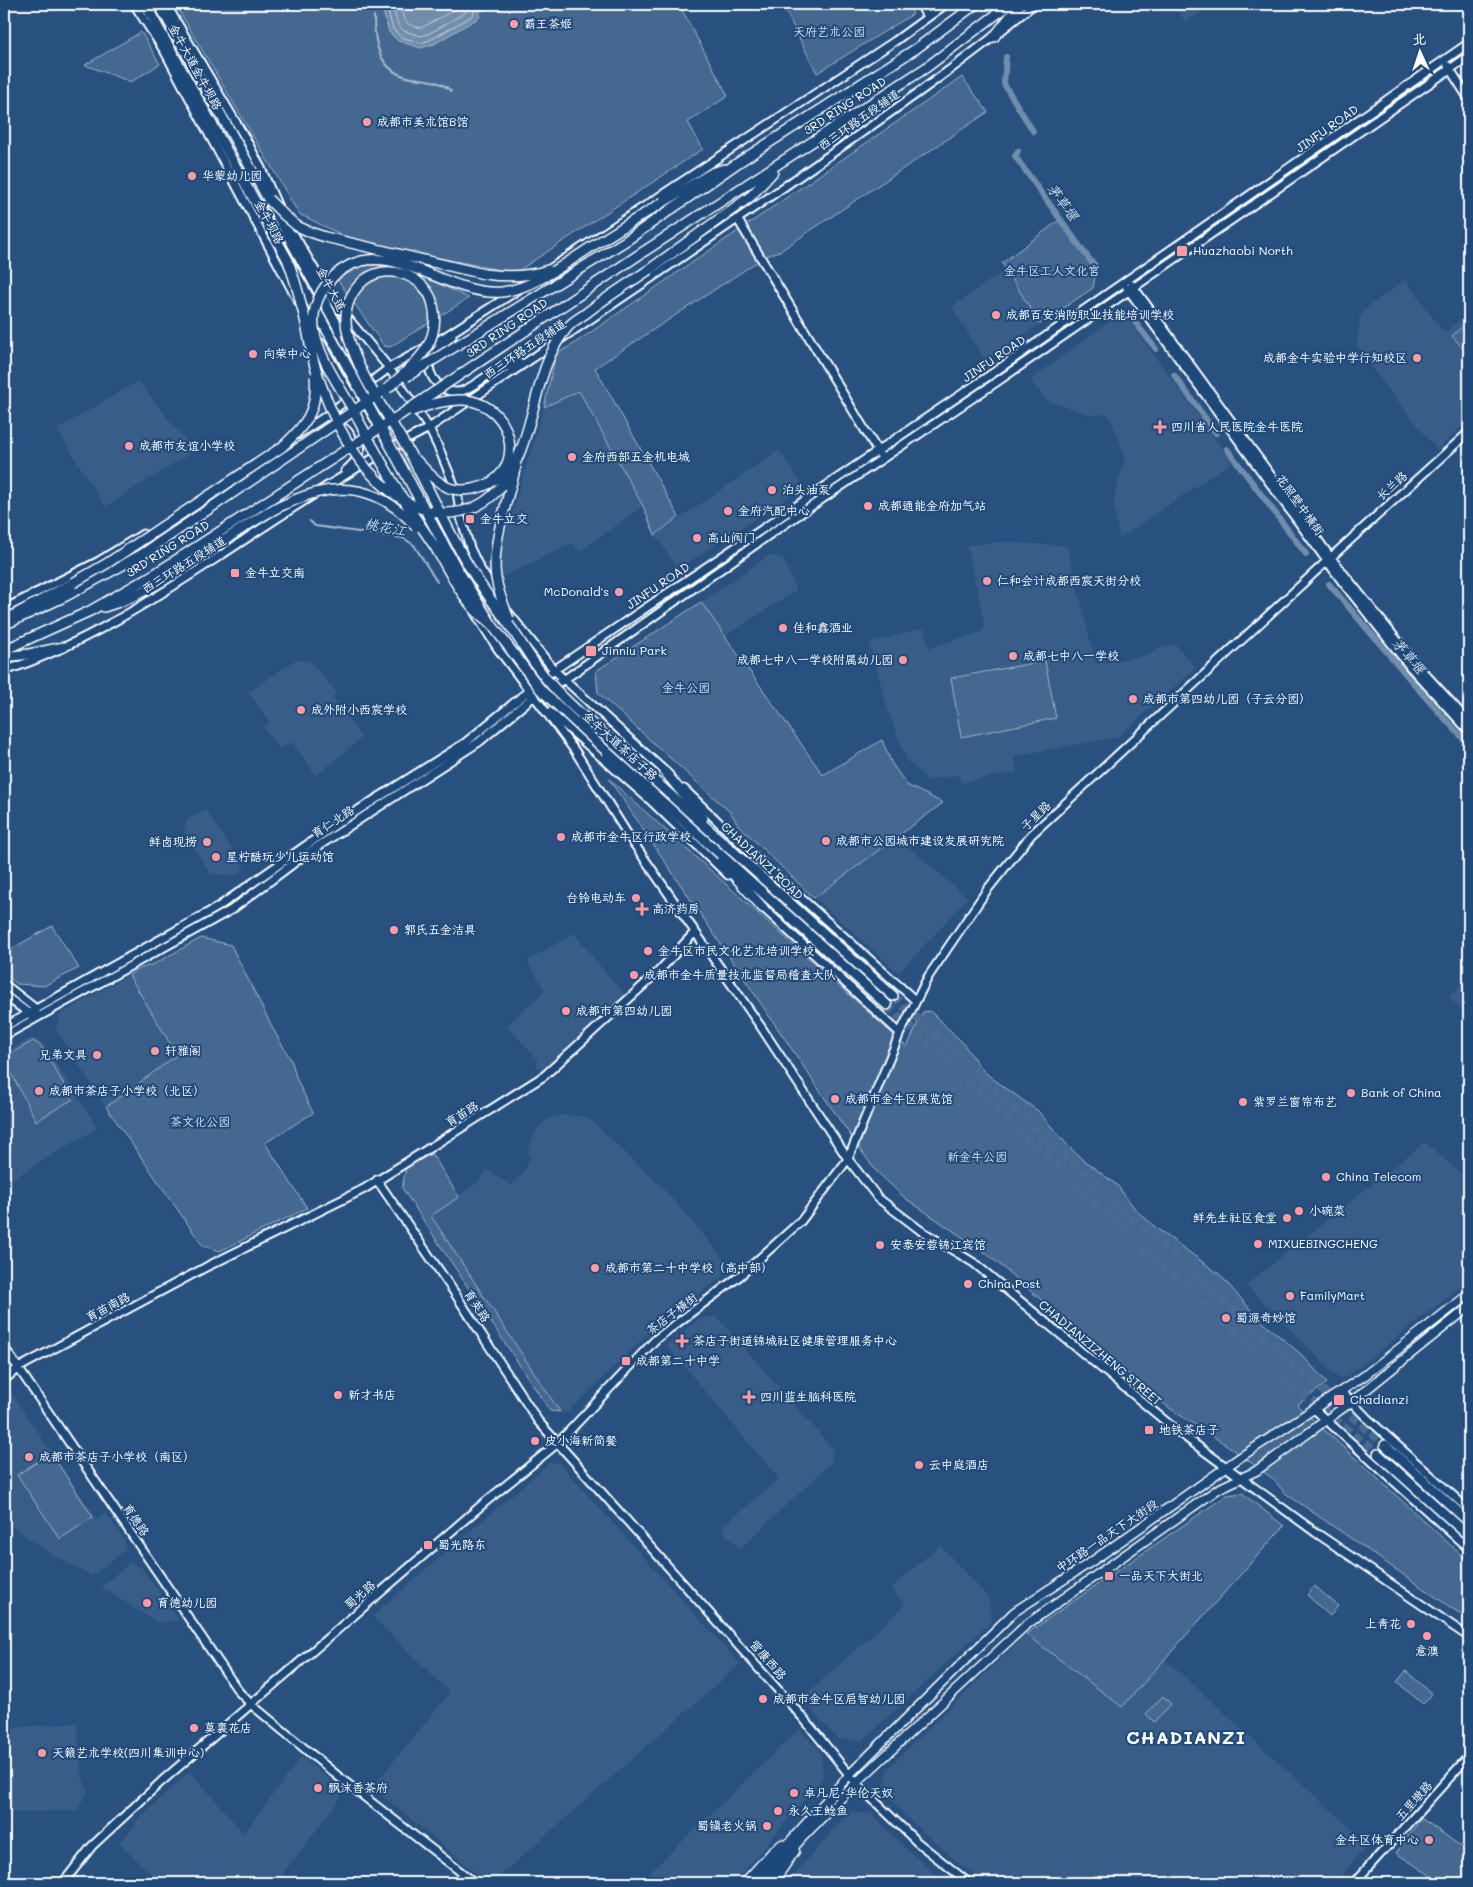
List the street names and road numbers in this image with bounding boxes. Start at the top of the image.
street label: 金牛大道金牛坝路 [166,21,226,112]
street label: 3RD RING ROAD [800,73,889,138]
street label: 西三环路五段辅道 [815,85,902,153]
street label: JINFU ROAD [1292,101,1361,156]
street label: 金牛坝路 [252,197,288,246]
street label: 金牛大道 [314,264,350,313]
street label: 3RD RING ROAD [463,294,550,360]
street label: 西三环路五段辅道 [480,315,569,382]
street label: JINFU ROAD [959,331,1028,385]
street label: 长兰路 [1373,467,1410,503]
street label: 花照壁中横街 [1273,471,1328,538]
street label: 3RD RING ROAD [123,516,212,580]
street label: 西三环路五段辅道 [139,532,228,596]
street label: JINFU ROAD [623,558,692,612]
street label: 金牛大道茶店子路 [580,707,662,783]
street label: 子星路 [1017,797,1054,834]
street label: 育仁北路 [308,801,357,841]
street label: CHADIANZI ROAD [718,818,807,903]
street label: 育苗路 [442,1097,481,1129]
street label: 育英路 [461,1286,494,1325]
street label: 育苗南路 [83,1288,132,1324]
street label: 茶店子横街 [643,1289,700,1338]
street label: CHADIANZIZHENG STREET [1036,1296,1166,1409]
street label: 中环路一品天下大街段 [1052,1495,1161,1575]
street label: 育德路 [120,1500,154,1539]
street label: 蜀光路 [341,1576,378,1612]
street label: 营康西路 [747,1636,791,1683]
street label: 五里墩路 [1391,1777,1435,1824]

